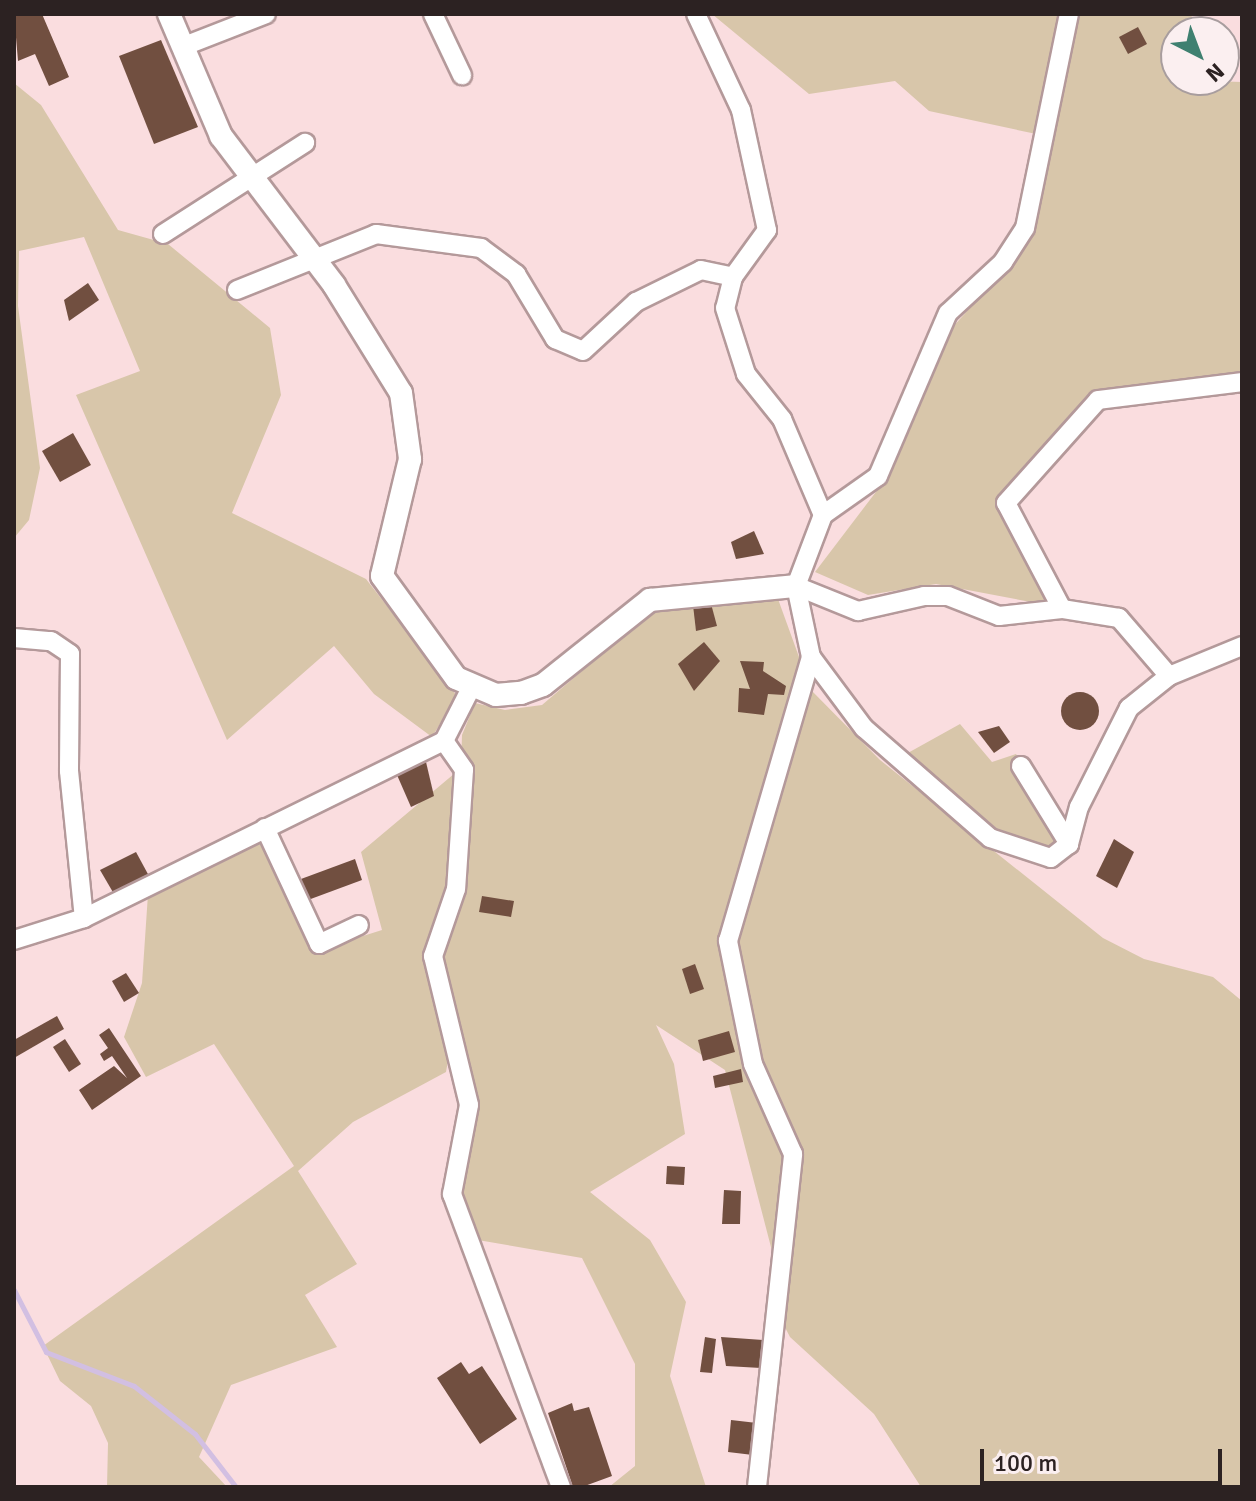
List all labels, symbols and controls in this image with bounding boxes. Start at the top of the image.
north arrow [1160,16,1240,96]
text: N [1200,58,1230,88]
scale bar [984,1433,1226,1483]
text: 100 m [994,1448,1057,1478]

